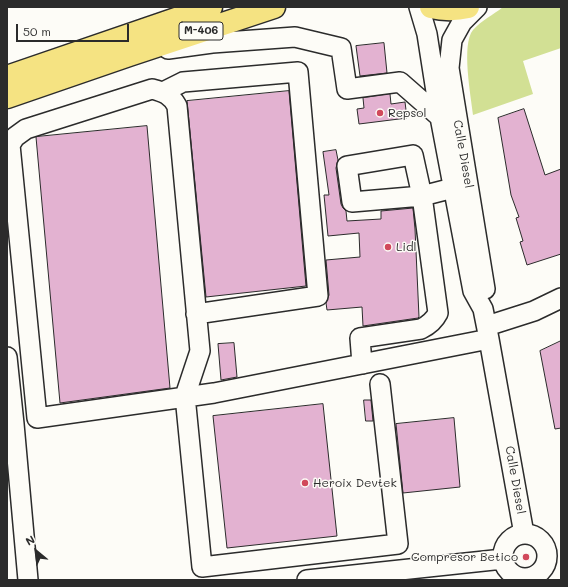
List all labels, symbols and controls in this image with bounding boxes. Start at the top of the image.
scale bar [18,16,131,42]
road number: M-406 [179,22,223,40]
text: 50 m [23,23,51,39]
place label: Repsol [388,106,426,120]
marker: Repsol [375,108,385,118]
street label: Calle Diesel [450,119,476,189]
place label: Lidl [396,240,417,254]
marker: Lidl [383,242,393,252]
street label: Calle Diesel [502,445,528,515]
place label: Heroix Devtek [313,476,397,490]
marker: Heroix Devtek [300,478,310,488]
north arrow [16,531,56,571]
text: N [23,531,37,549]
place label: Compresor Betico [411,550,518,564]
marker: Compresor Betico [521,552,531,562]

